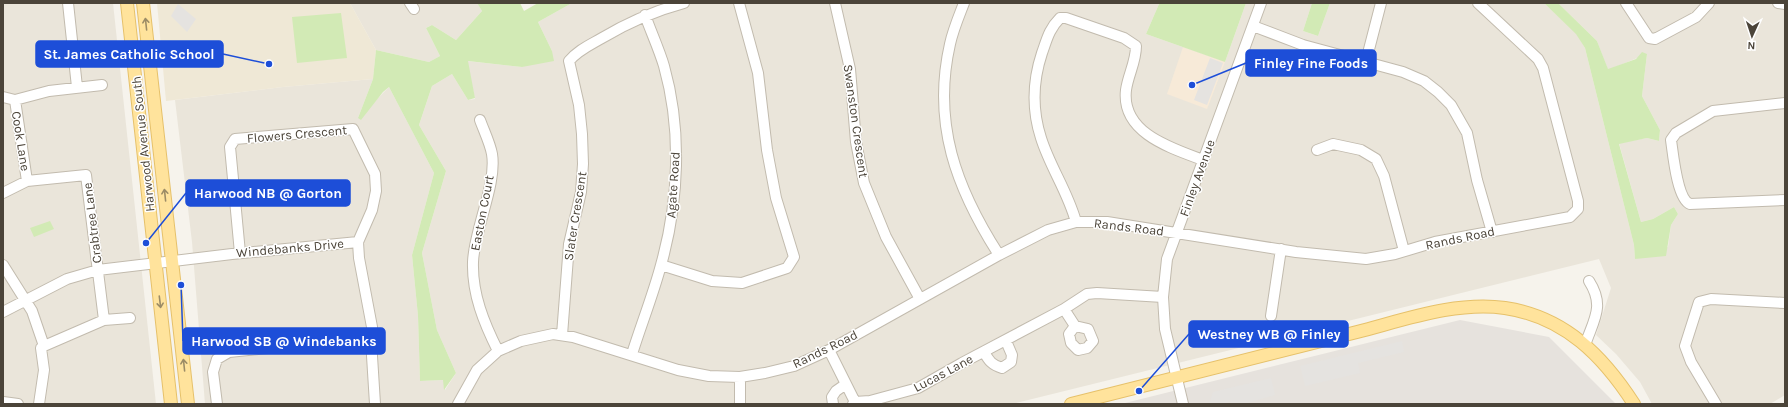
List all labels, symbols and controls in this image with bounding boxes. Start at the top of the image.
north arrow [1732,16,1772,56]
one-way arrow [142,18,149,31]
text: N [1747,39,1756,52]
callout: St. James Catholic School [36,41,223,67]
text: St. James Catholic School [43,46,215,63]
callout: Finley Fine Foods [1246,50,1376,76]
text: Finley Fine Foods [1254,55,1368,72]
street label: Swanston Crescent [841,63,871,179]
street label: Harwood Avenue South [128,75,158,213]
street label: Cook Lane [9,110,33,172]
street label: Flowers Crescent [246,122,348,146]
street label: Finley Avenue [1176,137,1218,219]
street label: Agate Road [663,151,683,219]
street label: Slater Crescent [561,170,589,262]
street label: Easton Court [467,174,497,252]
callout: Harwood NB @ Gorton [186,180,350,206]
street label: Crabtree Lane [80,181,104,264]
text: Harwood NB @ Gorton [194,185,342,202]
one-way arrow [161,189,169,202]
street label: Rands Road [1093,215,1165,239]
street label: Rands Road [1424,223,1496,253]
street label: Windebanks Drive [236,236,345,260]
one-way arrow [156,295,164,308]
callout: Westney WB @ Finley [1189,321,1348,347]
text: Westney WB @ Finley [1197,326,1341,343]
street label: Rands Road [790,327,860,371]
callout: Harwood SB @ Windebanks [183,328,385,354]
text: Harwood SB @ Windebanks [191,333,377,350]
street label: Lucas Lane [911,351,976,395]
one-way arrow [180,359,187,372]

